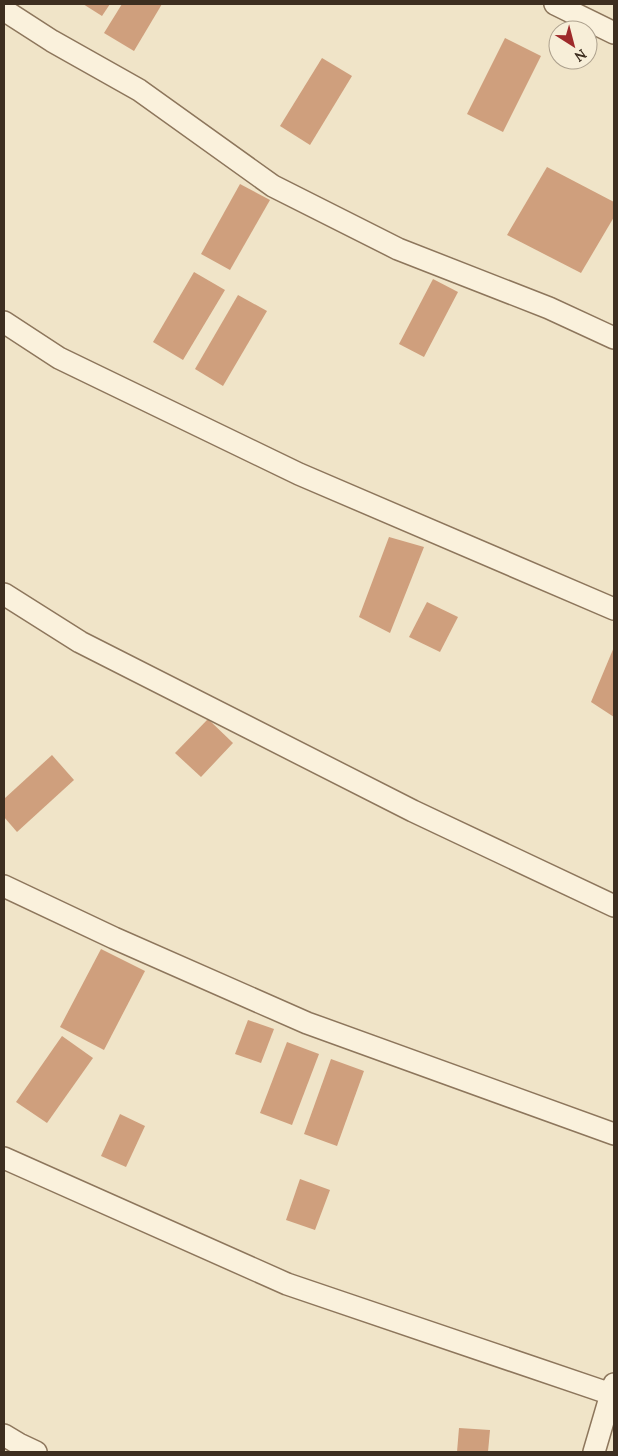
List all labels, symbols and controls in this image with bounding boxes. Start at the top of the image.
north arrow [548,20,598,70]
text: N [571,45,590,66]

